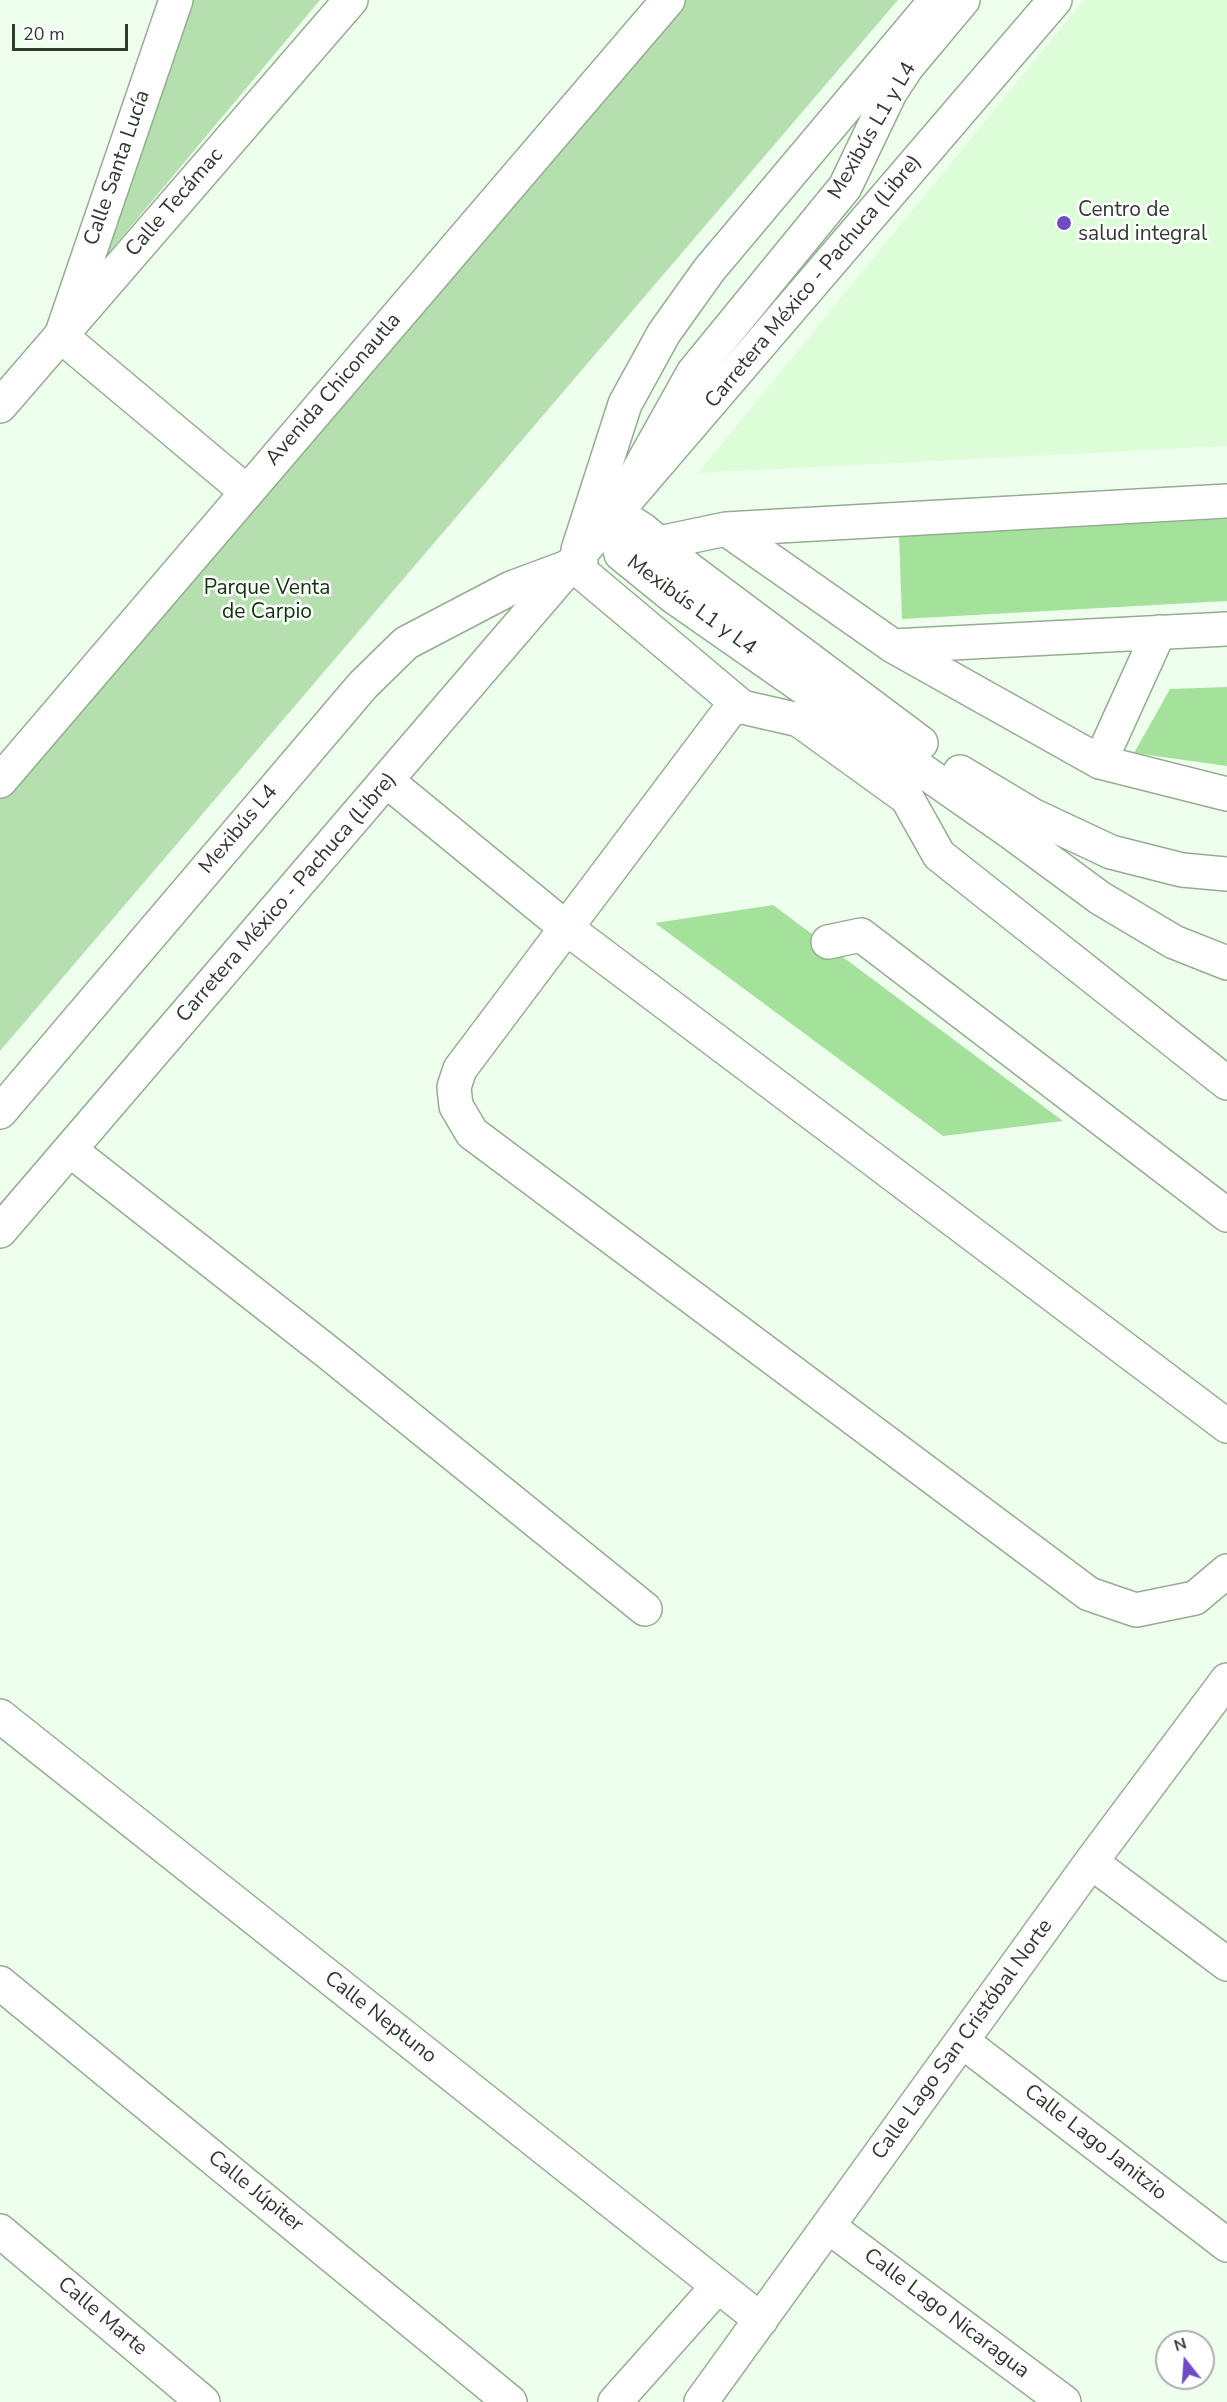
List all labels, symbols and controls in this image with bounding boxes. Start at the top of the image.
scale bar [15,12,130,50]
text: 20 m [23,22,65,46]
street label: Mexibús L1 y L4 [824,58,922,204]
street label: Calle Santa Lucía [80,87,156,249]
street label: Calle Tecámac [121,144,229,262]
street label: Carretera México - Pachuca (Libre) [701,150,927,414]
place label: Centro de salud integral [1078,198,1207,248]
marker: Centro de salud integral [1055,214,1073,232]
street label: Avenida Chiconautla [261,309,407,471]
street label: Mexibús L1 y L4 [621,551,761,661]
park label: Parque Venta de Carpio [204,576,330,626]
street label: Carretera México - Pachuca (Libre) [172,768,402,1028]
street label: Mexibús L4 [194,780,284,880]
street label: Calle Lago San Cristóbal Norte [867,1915,1059,2165]
street label: Calle Neptuno [319,1966,441,2070]
street label: Calle Lago Janitzio [1019,2079,1171,2207]
street label: Calle Júpiter [202,2146,308,2238]
street label: Calle Lago Nicaragua [858,2244,1034,2384]
street label: Calle Marte [52,2272,152,2362]
north arrow [1155,2330,1215,2390]
text: N [1171,2332,1189,2357]

